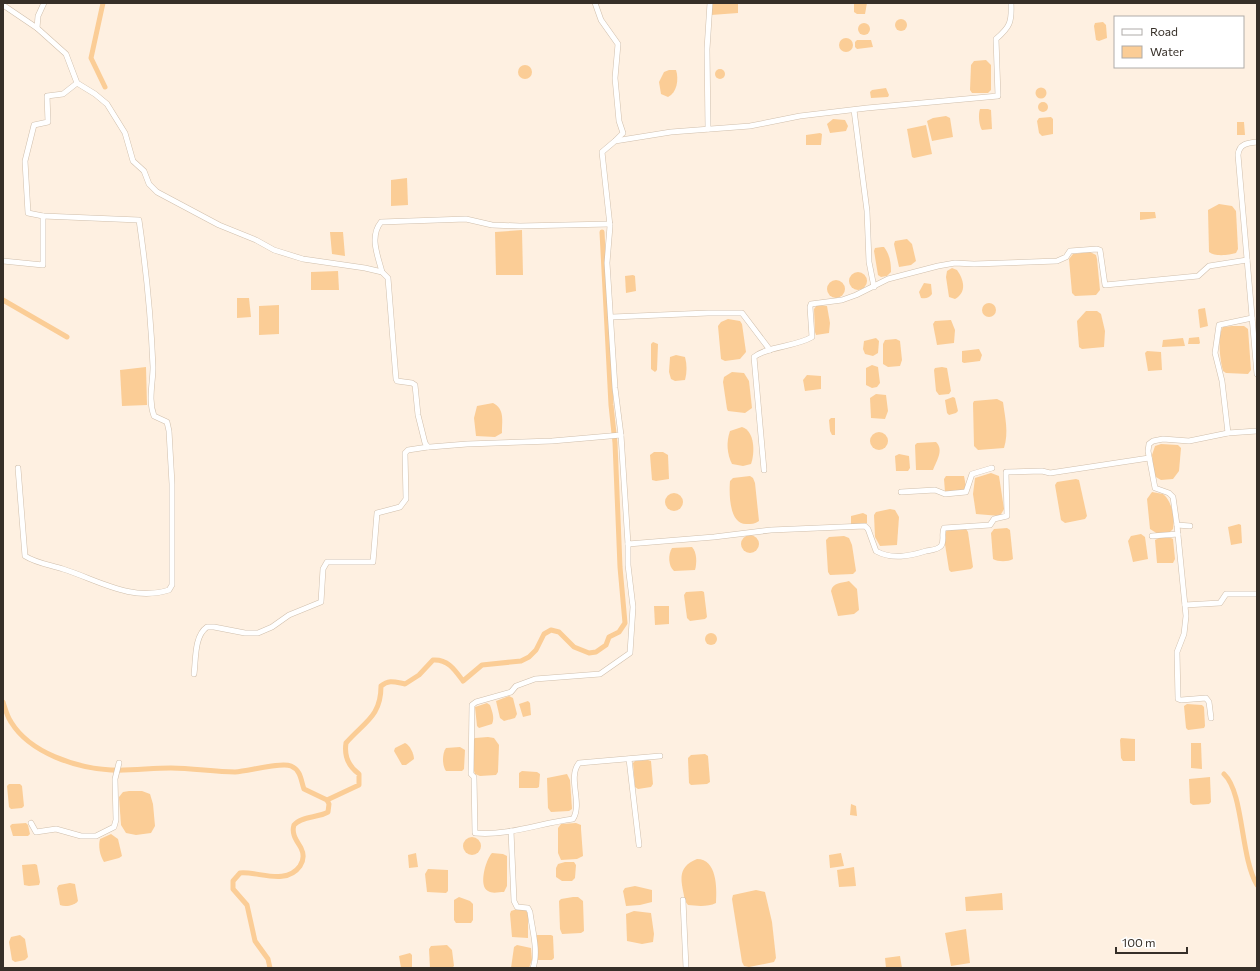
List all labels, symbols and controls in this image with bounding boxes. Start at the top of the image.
legend [1114,16,1244,68]
text: Road [1150,24,1178,38]
text: Water [1150,44,1184,58]
scale bar [1116,929,1187,955]
text: 100 m [1122,935,1156,949]

